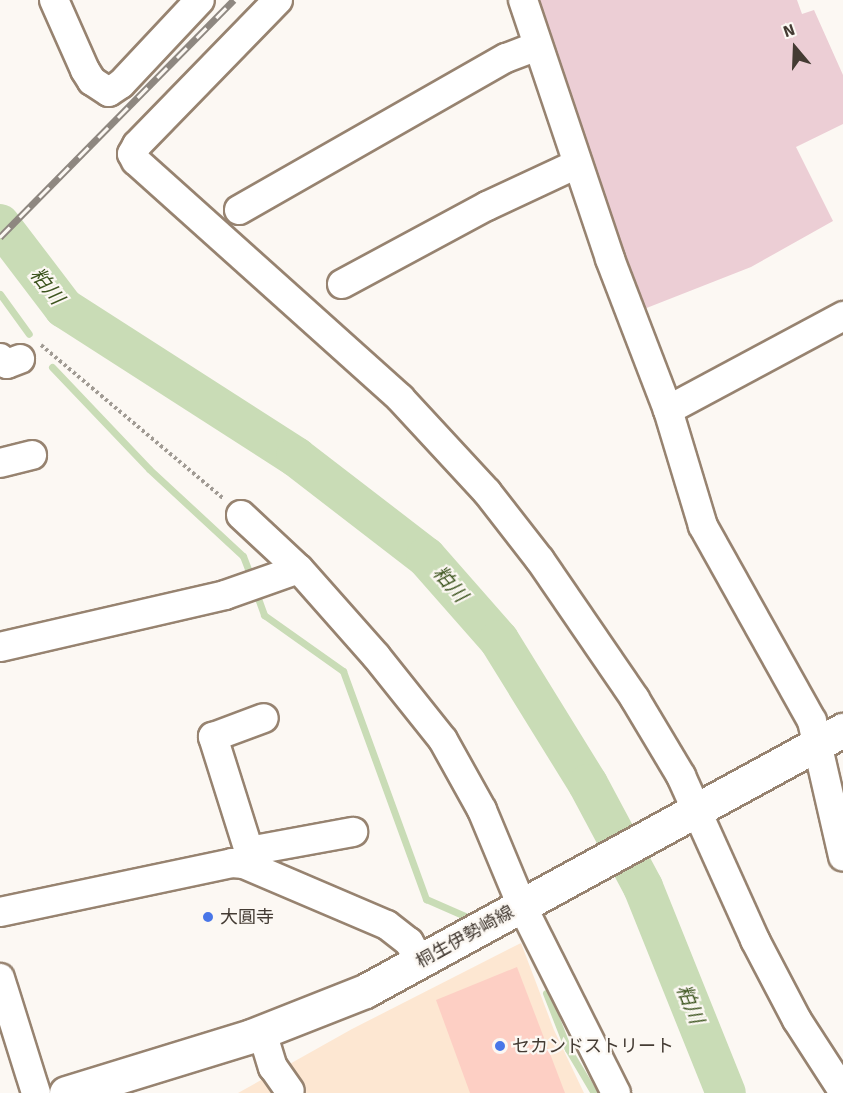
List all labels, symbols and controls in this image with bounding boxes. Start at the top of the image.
north arrow [765,18,825,78]
text: N [781,20,798,42]
water label: 粕川 [25,263,69,309]
water label: 粕川 [428,561,472,607]
street label: 桐生伊勢崎線 [413,901,517,973]
place label: 大圓寺 [220,906,274,928]
marker: 大圓寺 [201,910,215,924]
water label: 粕川 [671,981,709,1027]
place label: セカンドストリート [512,1035,674,1057]
marker: セカンドストリート [493,1039,507,1053]

